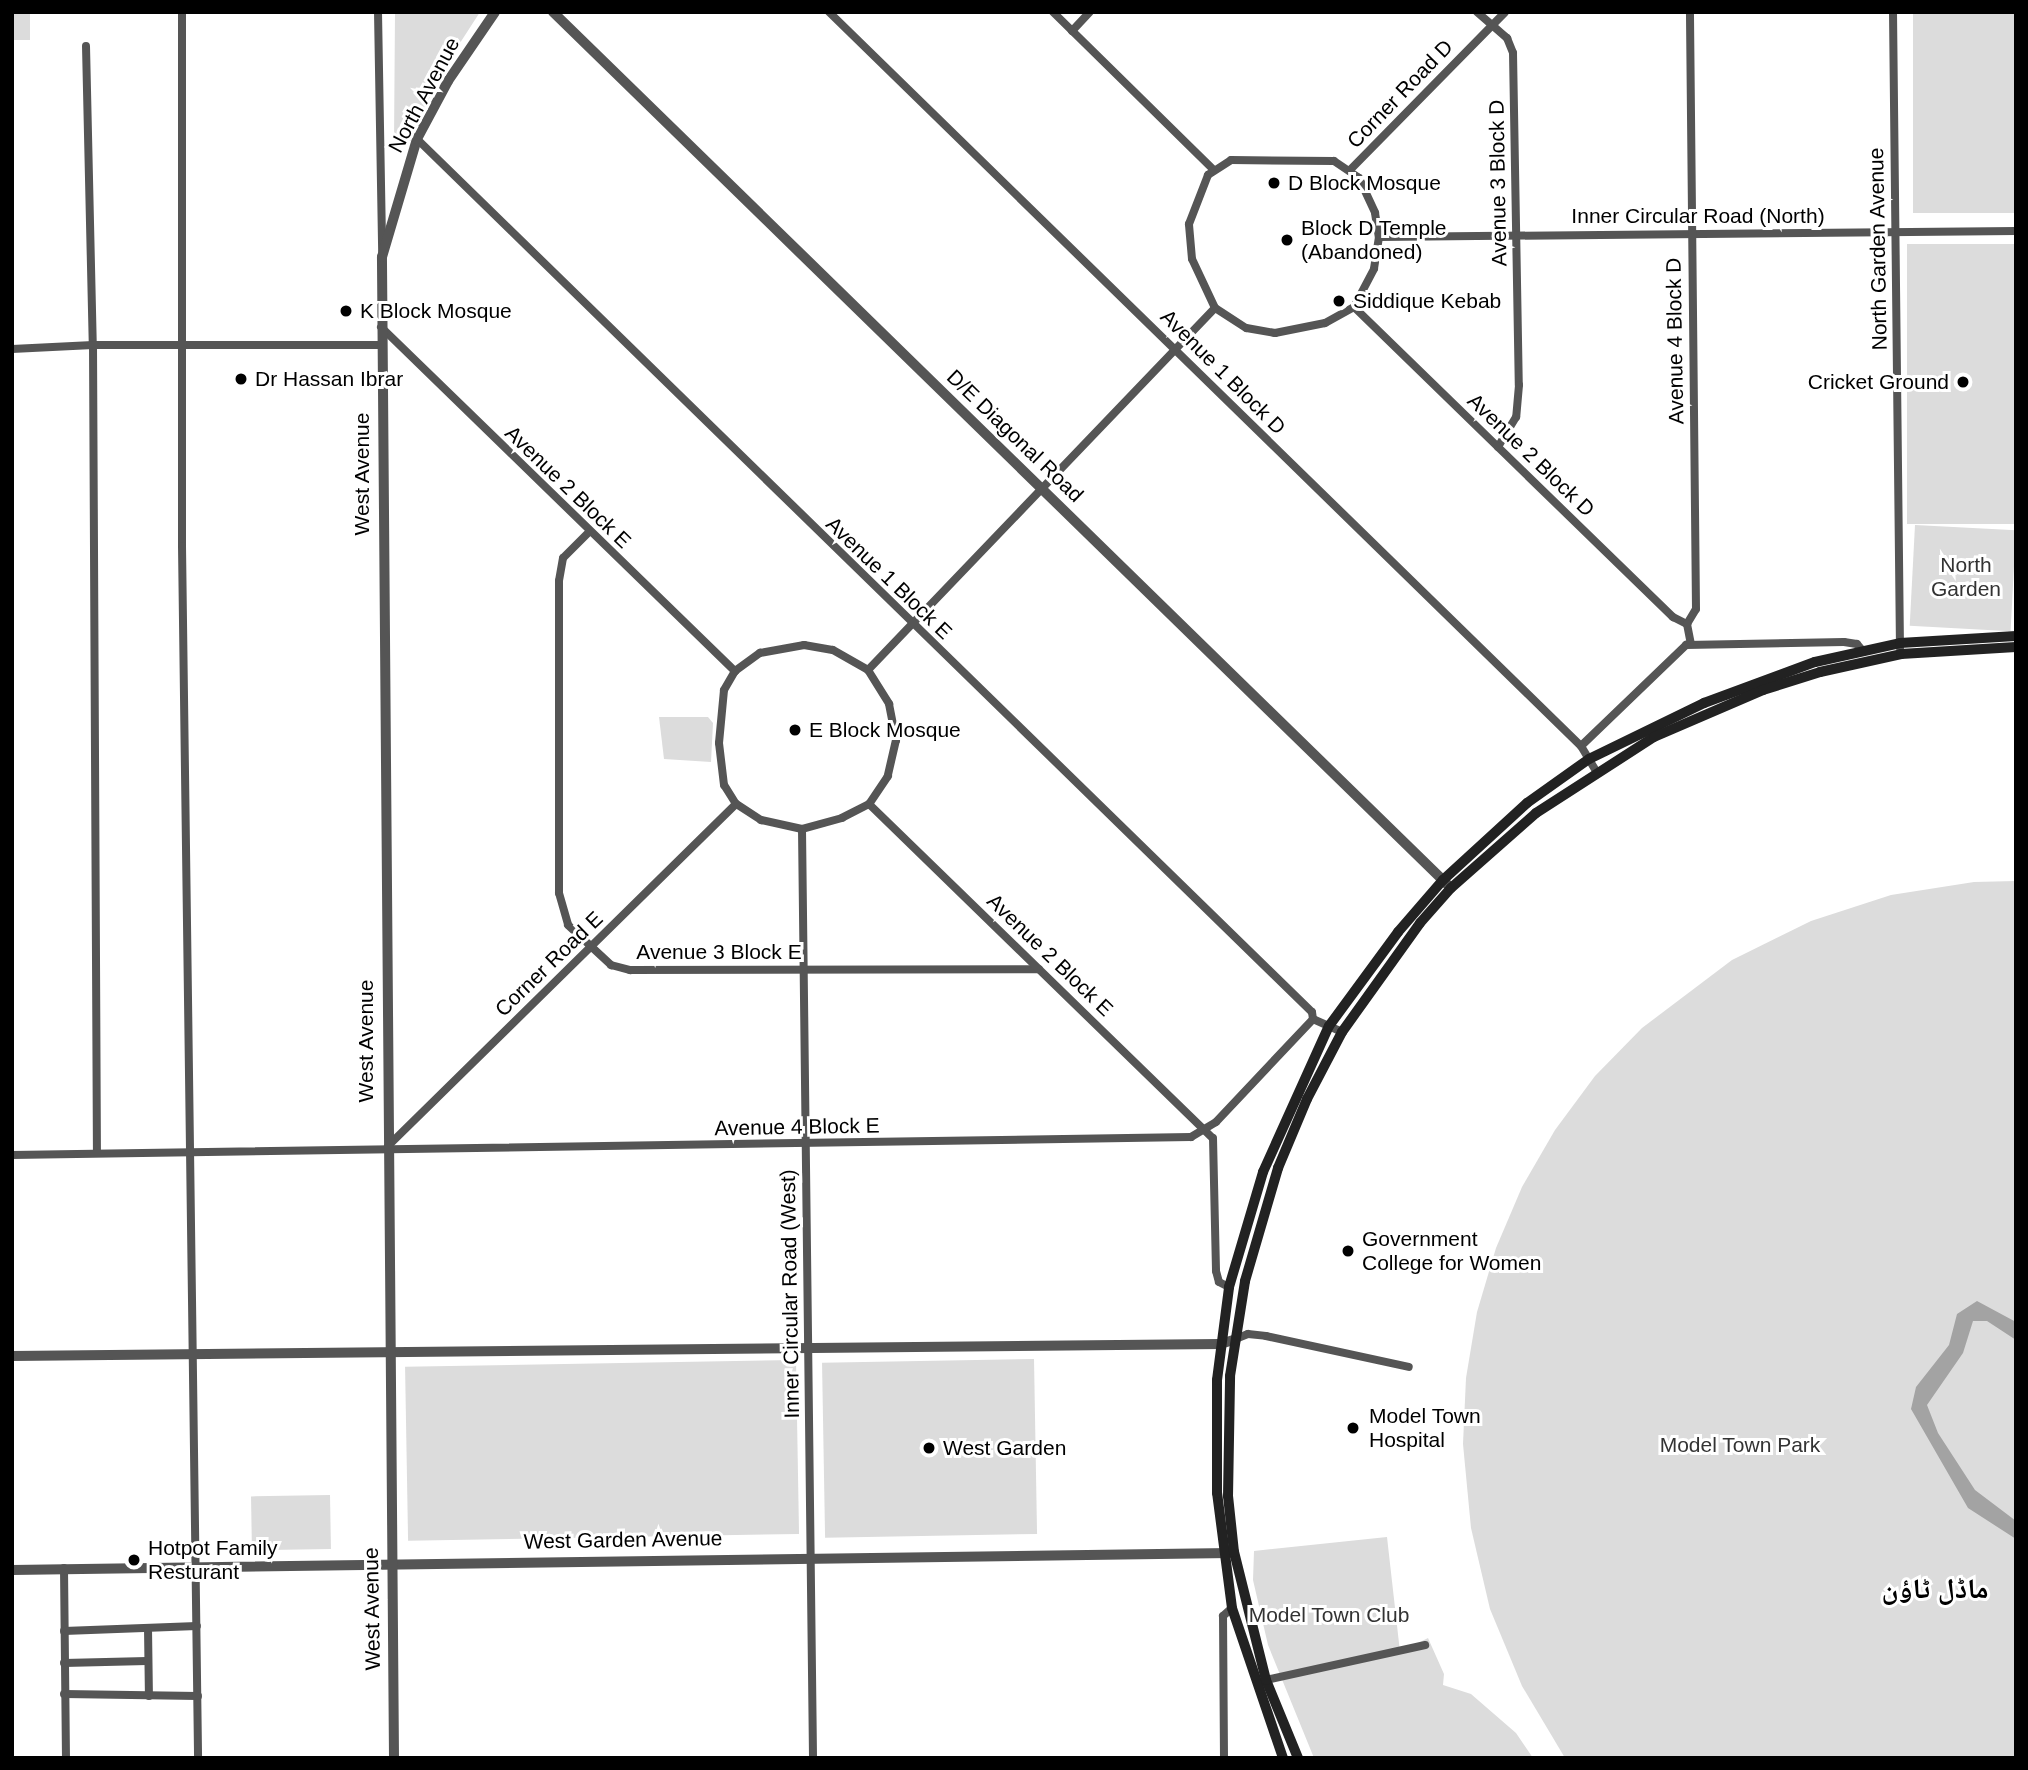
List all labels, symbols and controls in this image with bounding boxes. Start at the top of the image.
street label: North Avenue [383,33,465,157]
street label: Corner Road D [1342,34,1458,154]
street label: Avenue 3 Block D [1484,100,1512,266]
street label: North Garden Avenue [1864,147,1892,351]
place label: D Block Mosque [1288,170,1441,196]
marker: D Block Mosque [1266,175,1282,191]
street label: Inner Circular Road (North) [1571,203,1825,229]
place label: Block D Temple (Abandoned) [1301,215,1447,265]
marker: Block D Temple (Abandoned) [1279,232,1295,248]
street label: Avenue 4 Block D [1661,258,1689,424]
place label: Siddique Kebab [1353,288,1501,314]
marker: Siddique Kebab [1331,293,1347,309]
place label: K Block Mosque [360,298,512,324]
marker: K Block Mosque [338,303,354,319]
street label: Avenue 1 Block D [1155,304,1291,440]
street label: D/E Diagonal Road [942,364,1088,508]
place label: Dr Hassan Ibrar [255,366,403,392]
place label: Cricket Ground [1808,369,1949,395]
marker: Dr Hassan Ibrar [233,371,249,387]
marker: Cricket Ground [1955,374,1971,390]
street label: Avenue 2 Block D [1462,388,1600,522]
street label: West Avenue [349,412,375,536]
street label: Avenue 2 Block E [500,420,636,554]
street label: Avenue 1 Block E [821,511,957,645]
park label: North Garden [1931,552,2001,602]
place label: E Block Mosque [809,717,961,743]
marker: E Block Mosque [787,722,803,738]
street label: Avenue 2 Block E [982,888,1118,1022]
street label: Corner Road E [490,906,608,1022]
street label: Avenue 3 Block E [636,939,802,965]
street label: West Avenue [353,979,379,1103]
street label: Avenue 4 Block E [714,1113,880,1141]
street label: Inner Circular Road (West) [775,1169,805,1419]
place label: Government College for Women [1362,1226,1541,1276]
marker: Government College for Women [1340,1243,1356,1259]
place label: Model Town Hospital [1369,1403,1481,1453]
marker: Model Town Hospital [1343,1418,1363,1438]
park label: Model Town Park [1659,1432,1821,1458]
place label: West Garden [943,1435,1066,1461]
marker: West Garden [921,1440,937,1456]
street label: West Garden Avenue [523,1526,723,1554]
place label: Hotpot Family Resturant [148,1535,278,1585]
street label: West Avenue [358,1547,386,1671]
marker: Hotpot Family Resturant [126,1552,142,1568]
district label: ماڈل ٹاؤن [1882,1572,1988,1606]
park label: Model Town Club [1248,1602,1410,1628]

